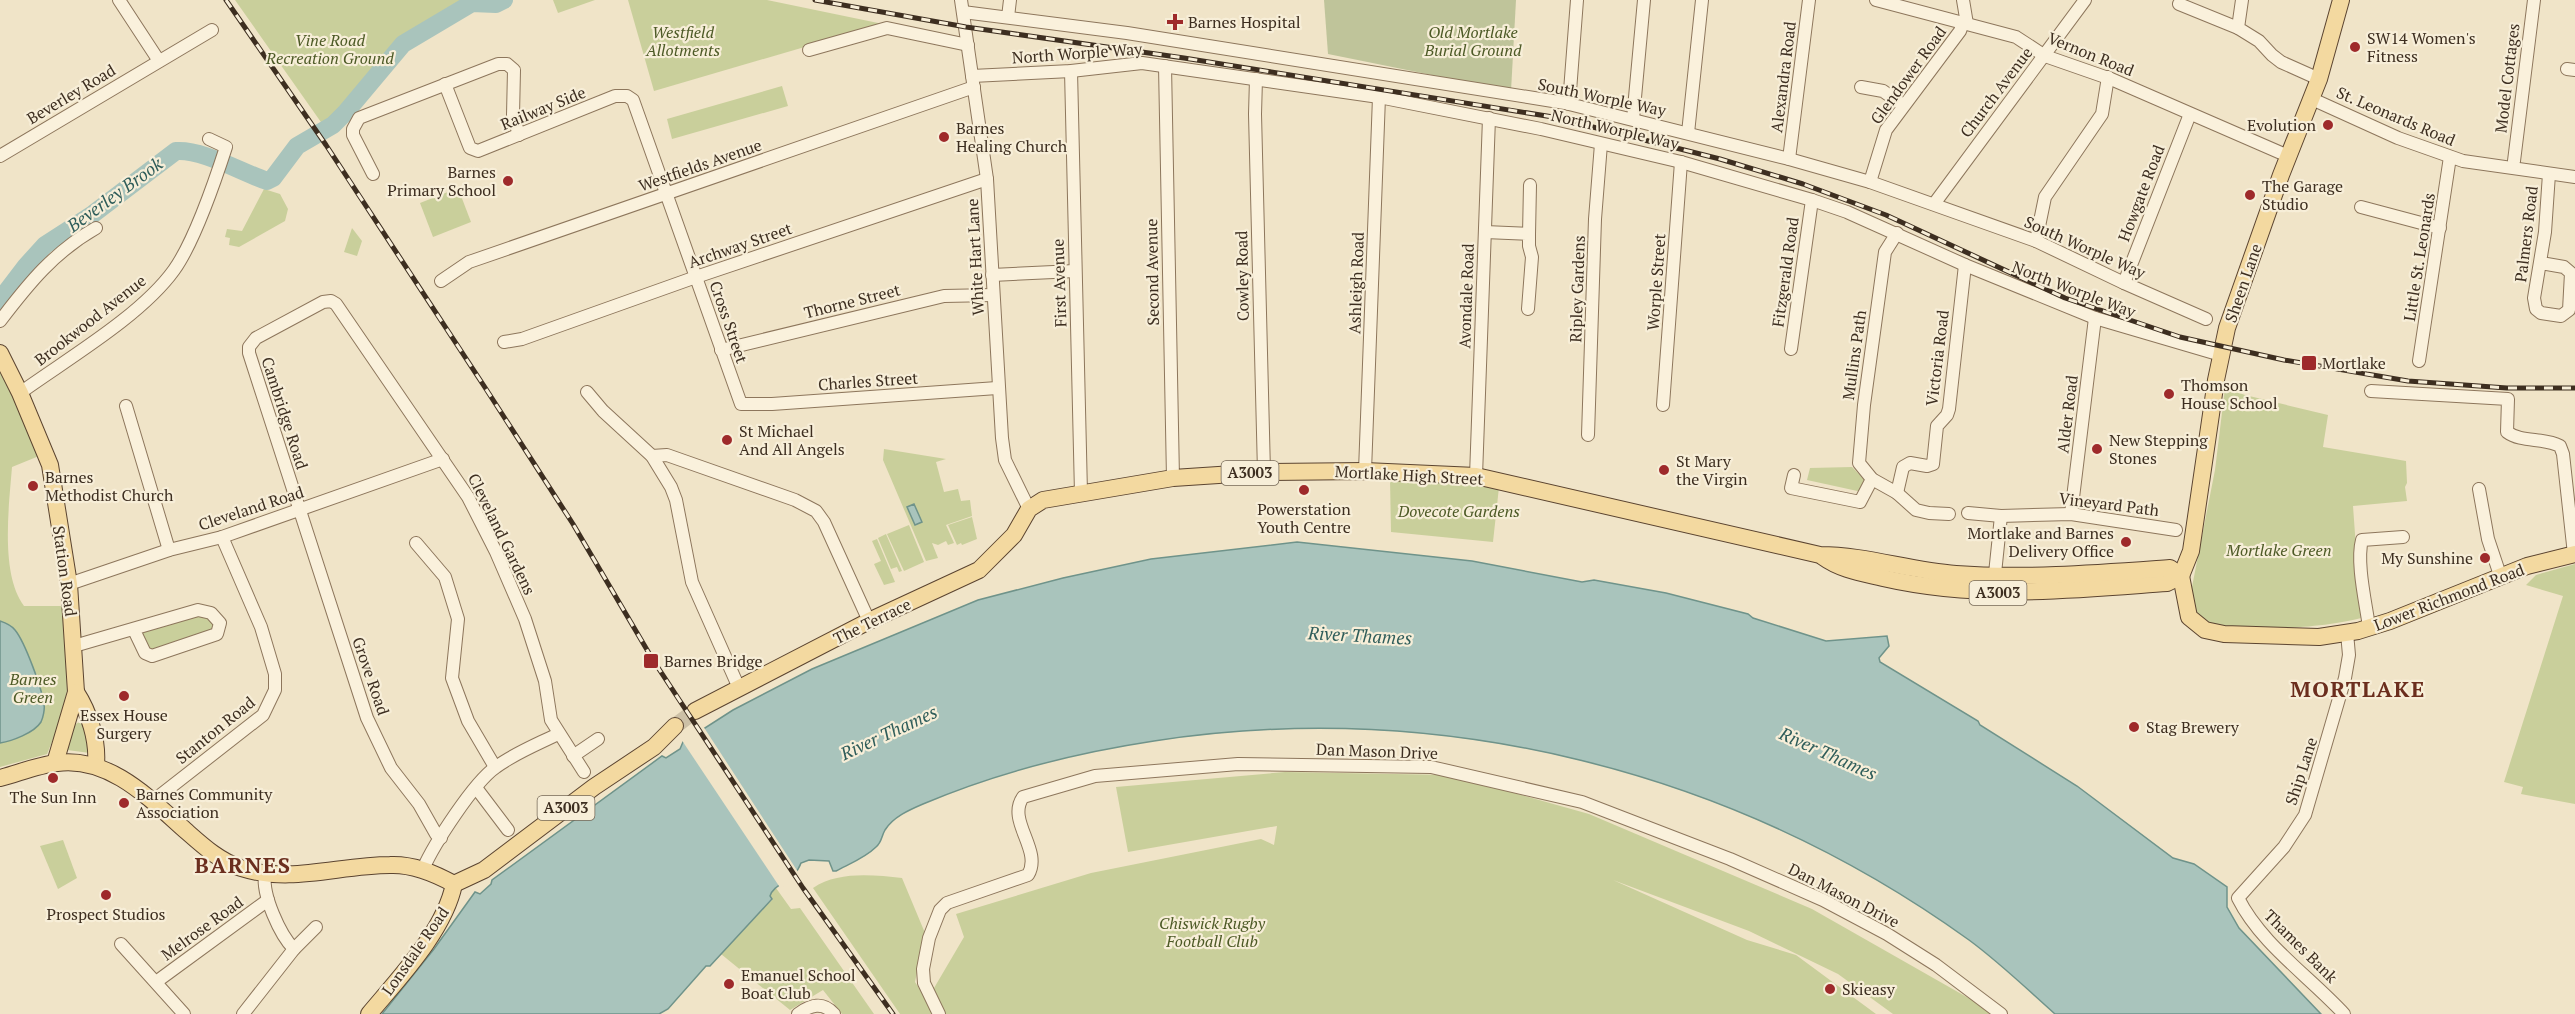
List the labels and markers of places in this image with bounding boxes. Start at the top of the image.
place label: Barnes Hospital [1188,11,1301,33]
marker: Barnes Hospital [1166,13,1184,31]
place label: SW14 Women's Fitness [2367,27,2476,67]
marker: SW14 Women's Fitness [2348,40,2362,54]
place label: Evolution [2247,114,2316,136]
place label: Barnes Healing Church [956,117,1068,157]
marker: Evolution [2321,118,2335,132]
marker: Barnes Healing Church [937,130,951,144]
place label: Barnes Primary School [387,161,496,201]
marker: Barnes Primary School [501,174,515,188]
place label: The Garage Studio [2262,175,2343,215]
marker: The Garage Studio [2243,188,2257,202]
place label: Mortlake [2322,352,2386,374]
marker: Mortlake [2300,354,2318,372]
place label: Thomson House School [2181,374,2278,414]
marker: Thomson House School [2162,387,2176,401]
place label: St Michael And All Angels [739,420,845,460]
place label: New Stepping Stones [2109,429,2208,469]
marker: St Michael And All Angels [720,433,734,447]
marker: New Stepping Stones [2090,442,2104,456]
place label: St Mary the Virgin [1676,450,1748,490]
marker: St Mary the Virgin [1657,463,1671,477]
place label: Barnes Methodist Church [45,466,174,506]
marker: Barnes Methodist Church [26,479,40,493]
marker: Powerstation Youth Centre [1297,483,1311,497]
place label: Powerstation Youth Centre [1257,498,1351,538]
place label: Mortlake and Barnes Delivery Office [1967,522,2114,562]
marker: Mortlake and Barnes Delivery Office [2119,535,2133,549]
place label: My Sunshine [2381,547,2473,569]
marker: My Sunshine [2478,551,2492,565]
place label: Barnes Bridge [664,650,763,672]
marker: Barnes Bridge [642,652,660,670]
marker: Essex House Surgery [117,689,131,703]
place label: Essex House Surgery [80,704,168,744]
place label: Stag Brewery [2146,716,2240,738]
marker: Stag Brewery [2127,720,2141,734]
marker: The Sun Inn [46,771,60,785]
place label: Barnes Community Association [136,783,273,823]
place label: The Sun Inn [9,786,97,808]
marker: Barnes Community Association [117,796,131,810]
marker: Prospect Studios [99,888,113,902]
place label: Prospect Studios [47,903,166,925]
place label: Emanuel School Boat Club [741,964,856,1004]
marker: Emanuel School Boat Club [722,977,736,991]
place label: Skieasy [1842,978,1896,1000]
marker: Skieasy [1823,982,1837,996]

